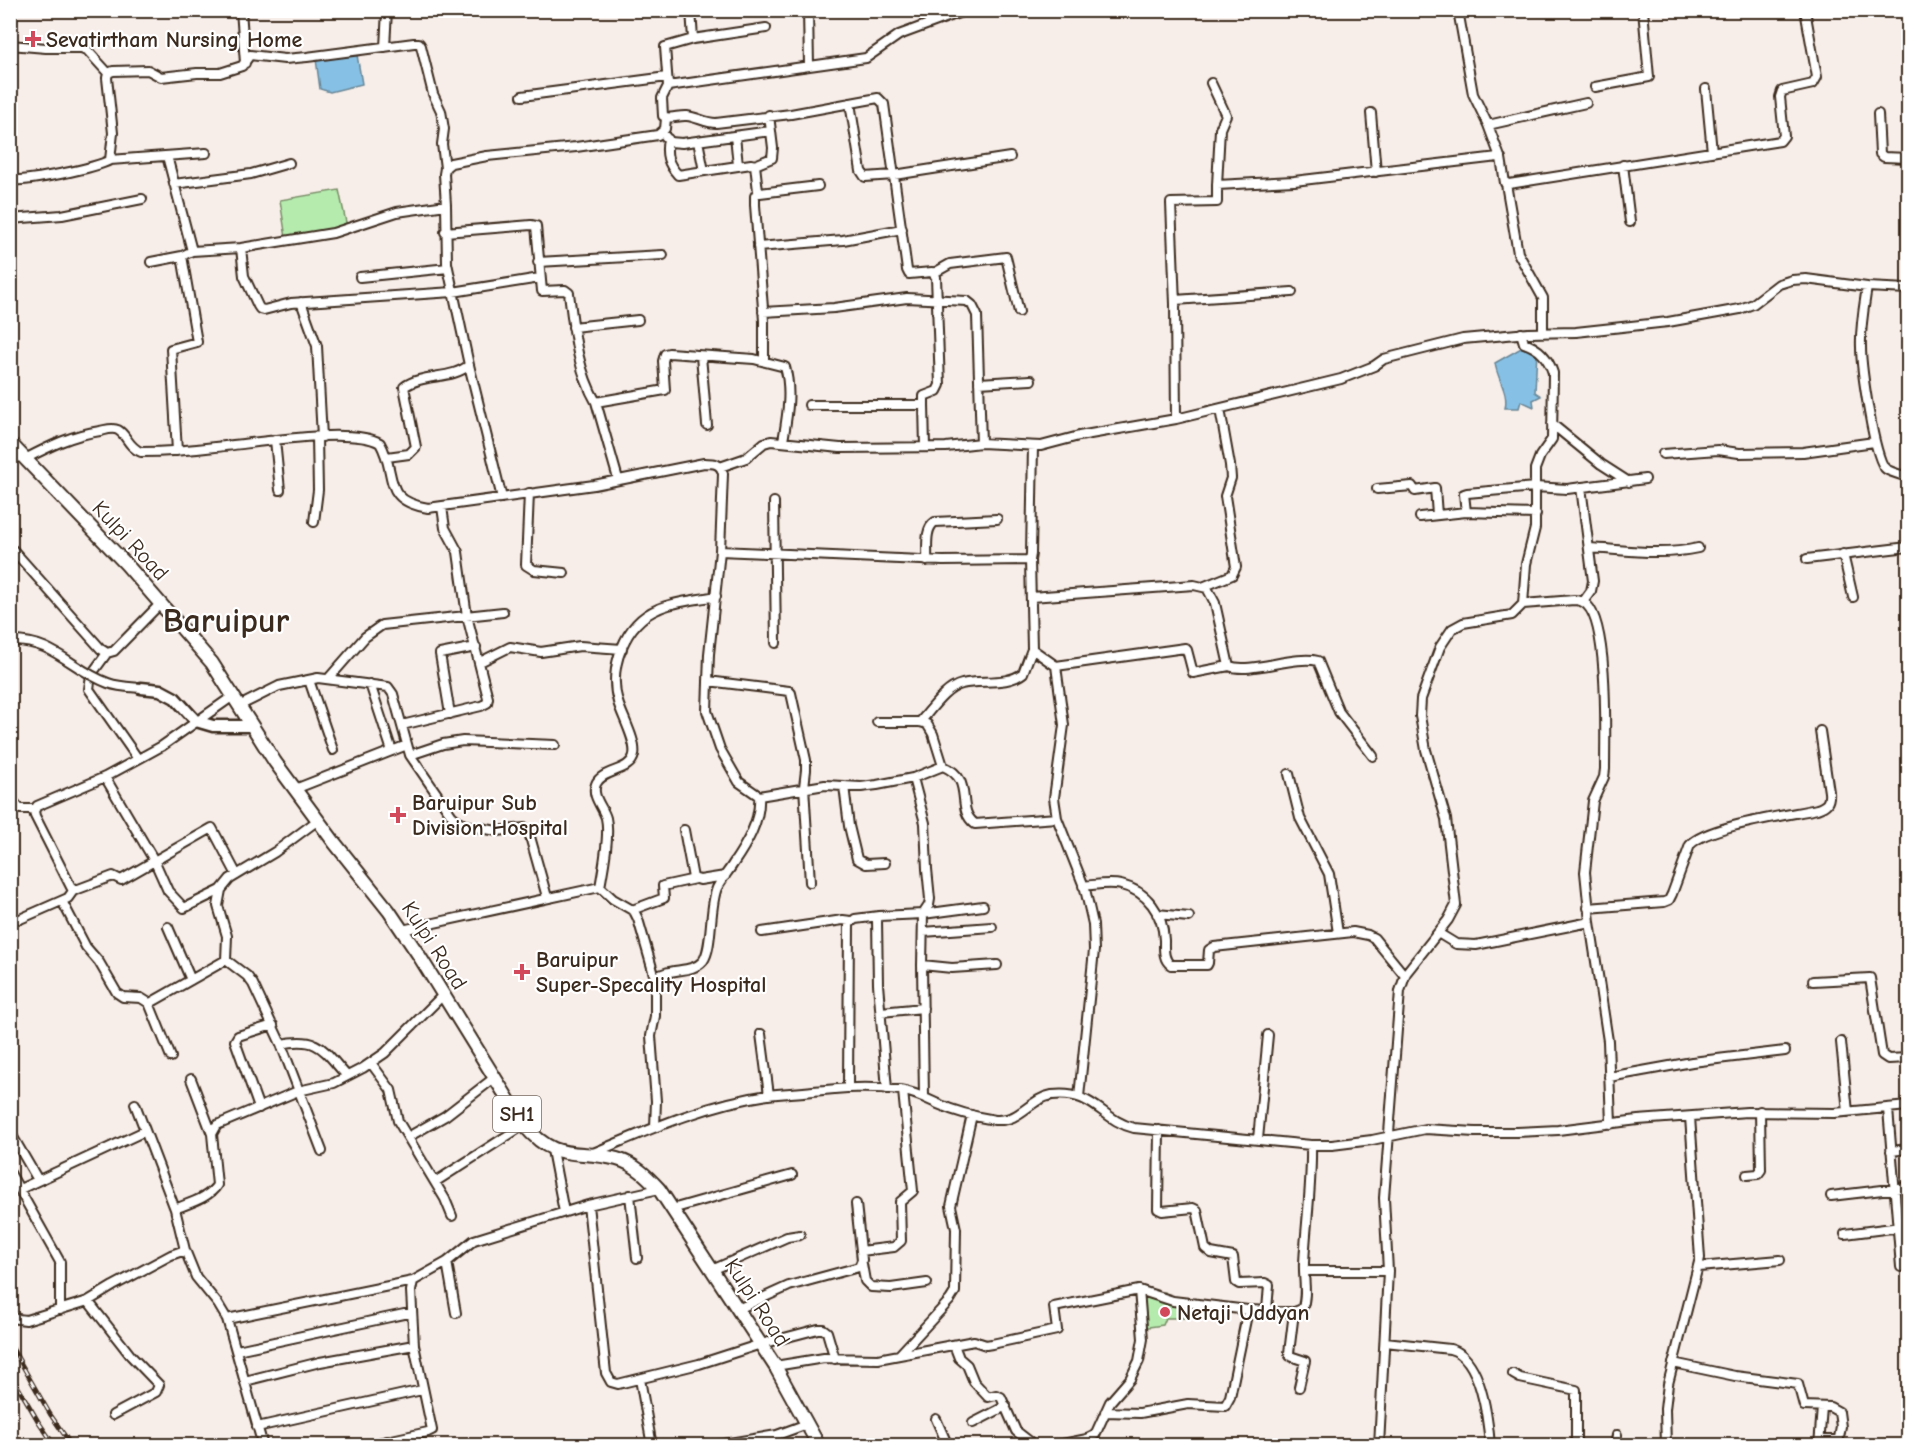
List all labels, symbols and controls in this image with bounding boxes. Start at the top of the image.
place label: Sevatirtham Nursing Home [46,27,302,53]
marker: Sevatirtham Nursing Home [24,30,42,48]
street label: Kulpi Road [87,495,174,586]
district label: Baruipur [163,601,290,641]
place label: Baruipur Sub Division Hospital [412,790,568,841]
marker: Baruipur Sub Division Hospital [389,806,407,824]
street label: Kulpi Road [396,897,472,995]
place label: Baruipur Super-Specality Hospital [536,947,766,998]
marker: Baruipur Super-Specality Hospital [513,963,531,981]
road number: SH1 [493,1096,541,1132]
street label: Kulpi Road [719,1254,795,1352]
place label: Netaji Uddyan [1177,1300,1309,1326]
marker: Netaji Uddyan [1158,1305,1172,1319]

